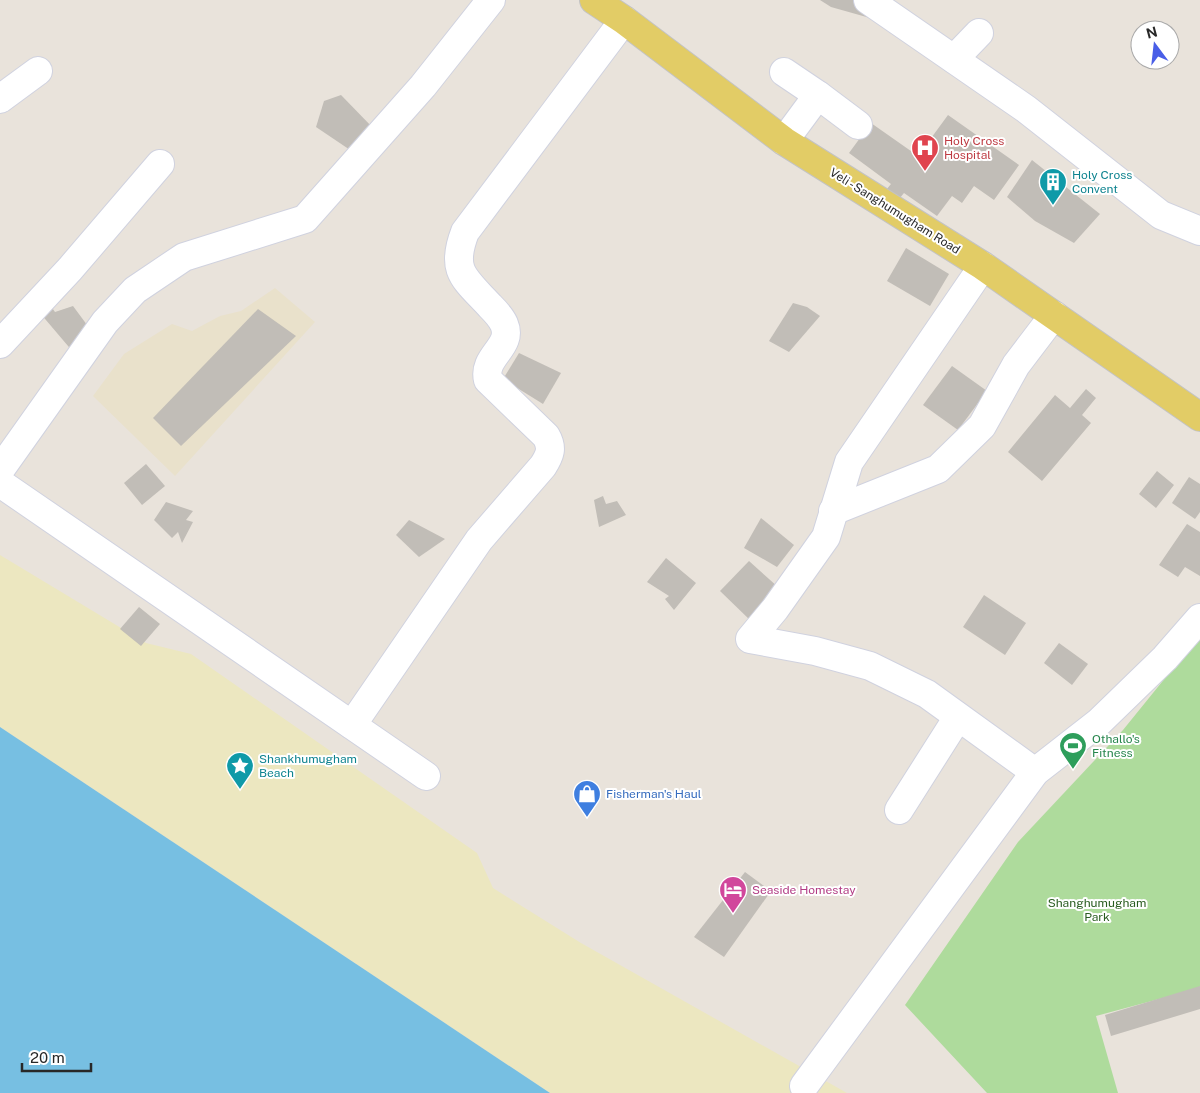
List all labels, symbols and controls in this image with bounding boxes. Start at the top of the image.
north arrow [1130,20,1180,70]
text: N [1144,23,1159,42]
hospital icon: Holy Cross Hospital [910,133,940,172]
place label: Holy Cross Hospital [944,134,1004,162]
street label: Veli - Sanghumugham Road [827,165,963,257]
building icon: Holy Cross Convent [1038,167,1068,206]
place label: Holy Cross Convent [1072,168,1132,196]
sports icon: Othallo's Fitness [1058,731,1088,770]
place label: Othallo's Fitness [1092,732,1140,760]
place icon: Shankhumugham Beach [225,751,255,790]
place label: Shankhumugham Beach [259,752,357,780]
shop icon: Fisherman's Haul [572,779,602,818]
place label: Fisherman's Haul [606,787,702,801]
hotel icon: Seaside Homestay [718,875,748,914]
place label: Seaside Homestay [752,883,856,897]
park label: Shanghumugham Park [1048,896,1146,924]
scale bar [22,1040,91,1072]
text: 20 m [30,1049,65,1066]

